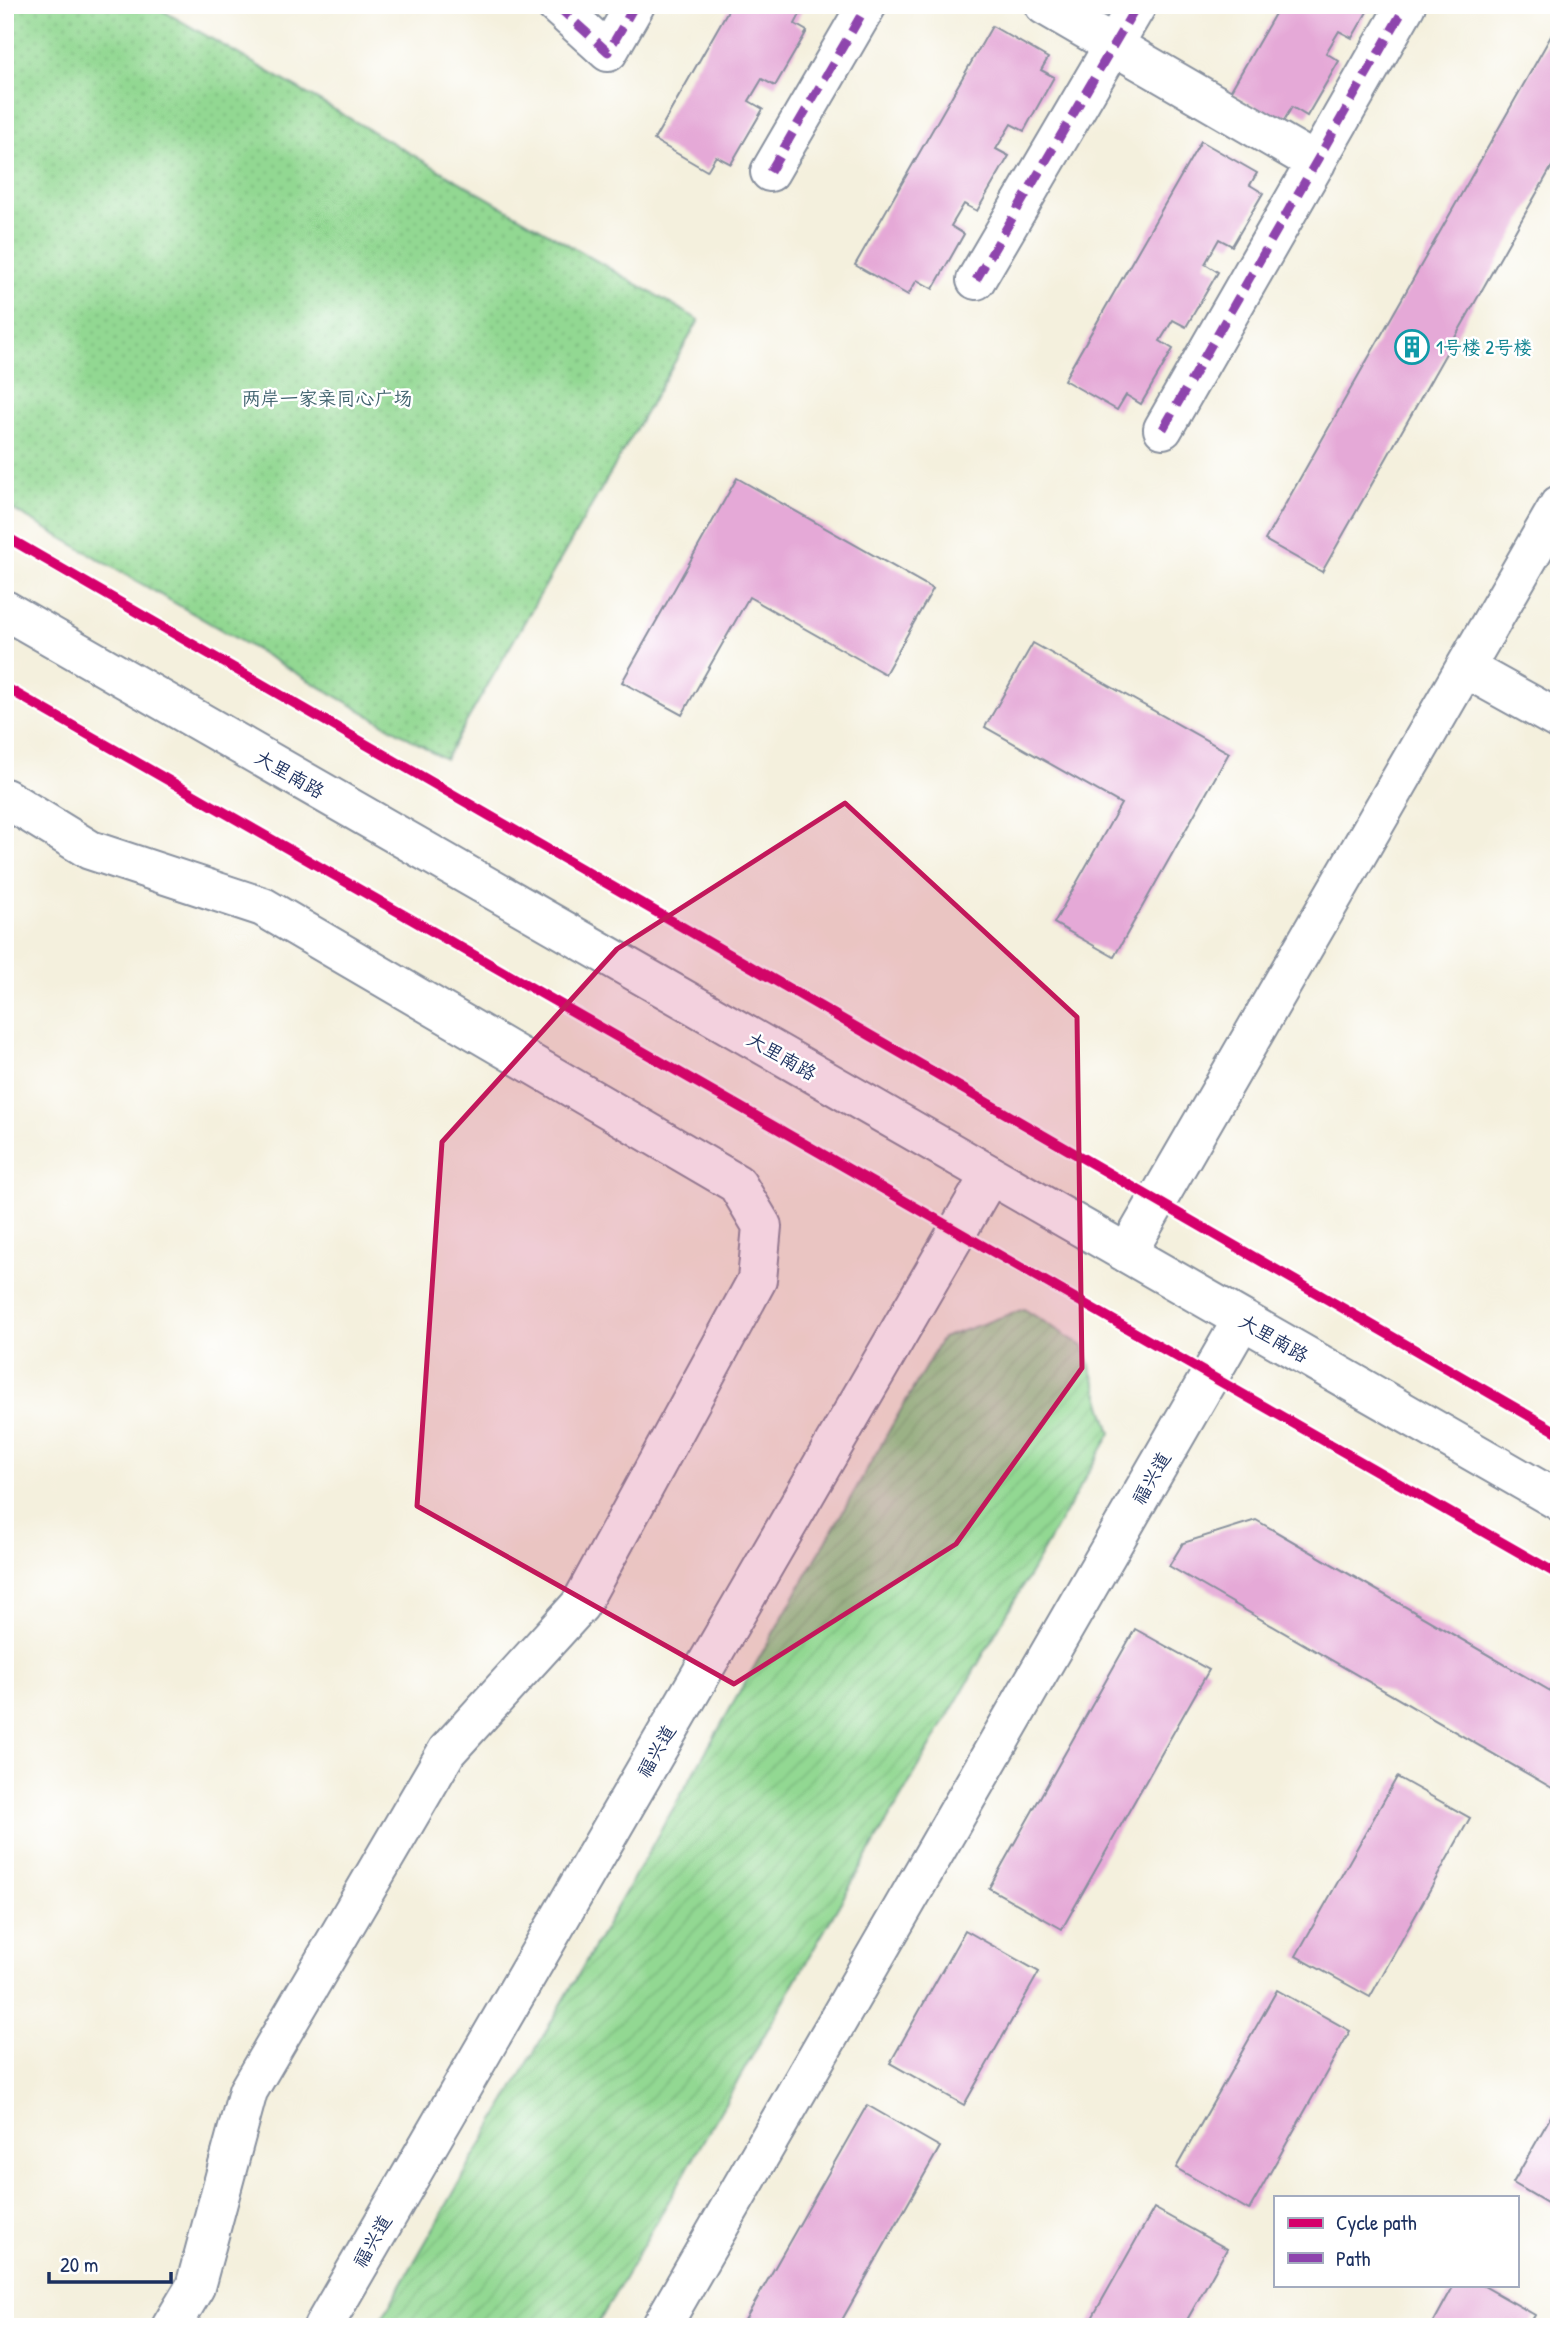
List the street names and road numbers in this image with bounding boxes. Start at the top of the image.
street label: 大里南路 [251,744,329,804]
street label: 大里南路 [743,1026,821,1086]
street label: 大里南路 [1235,1308,1313,1368]
street label: 福兴道 [1125,1447,1177,1509]
street label: 福兴道 [630,1720,682,1782]
street label: 福兴道 [346,2210,398,2272]

